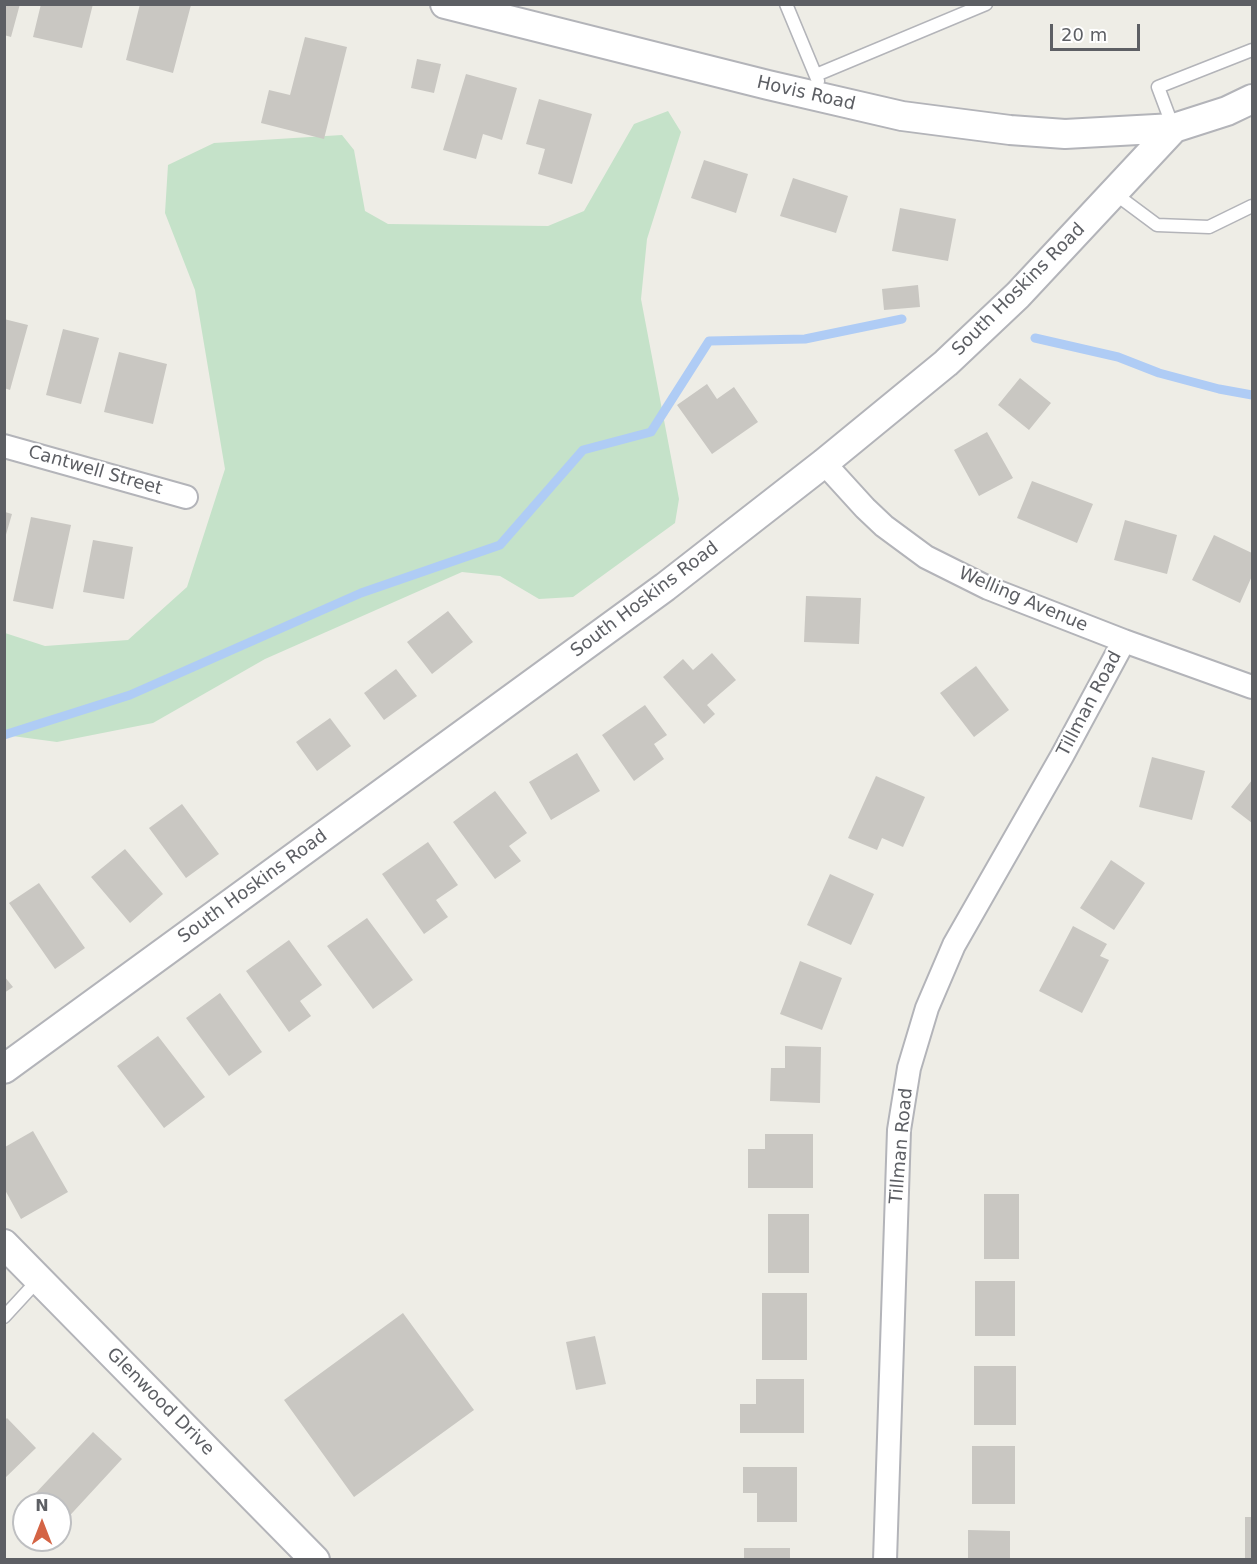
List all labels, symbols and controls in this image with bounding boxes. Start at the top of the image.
scale bar [1053,12,1143,50]
text: 20 m [1061,24,1107,45]
street label: Hovis Road [755,72,857,116]
street label: South Hoskins Road [948,219,1090,361]
street label: Cantwell Street [26,442,164,500]
street label: South Hoskins Road [567,537,723,663]
street label: Welling Avenue [955,563,1091,637]
street label: Tillman Road [1053,648,1127,760]
street label: South Hoskins Road [174,826,332,948]
street label: Tillman Road [886,1087,918,1205]
street label: Glenwood Drive [102,1344,218,1460]
north arrow [12,1492,72,1552]
text: N [35,1496,49,1515]

